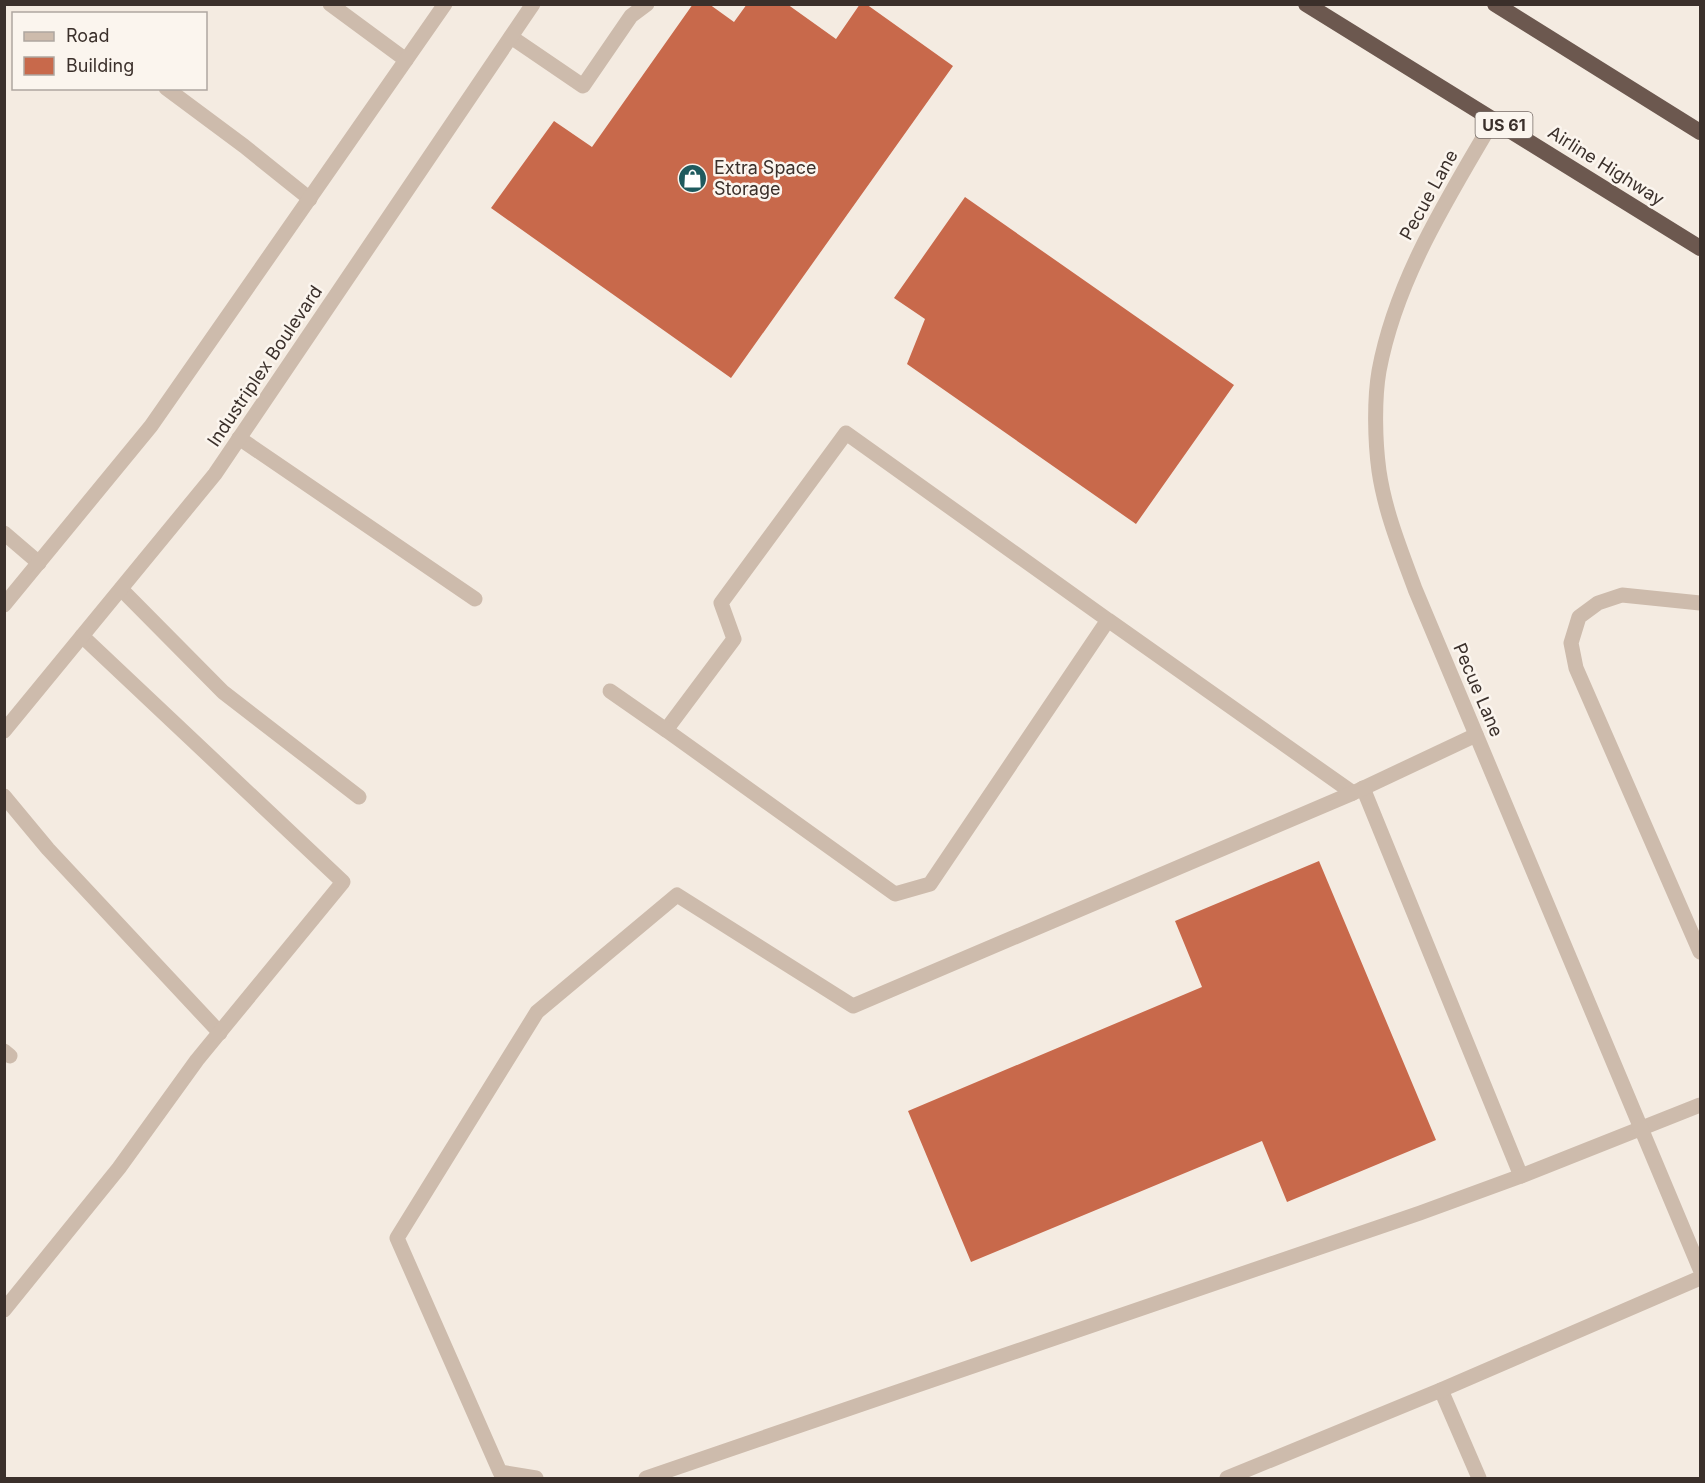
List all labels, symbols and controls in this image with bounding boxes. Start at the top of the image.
legend [12,12,207,90]
text: Road [66,25,109,46]
text: Building [66,55,134,76]
road number: US 61 [1476,112,1532,138]
street label: Airline Highway [1544,121,1668,210]
street label: Pecue Lane [1395,146,1462,243]
place label: Extra Space Storage [714,157,816,199]
shop icon: Extra Space Storage [677,162,709,194]
street label: Industriplex Boulevard [203,281,326,450]
street label: Pecue Lane [1449,640,1508,740]

